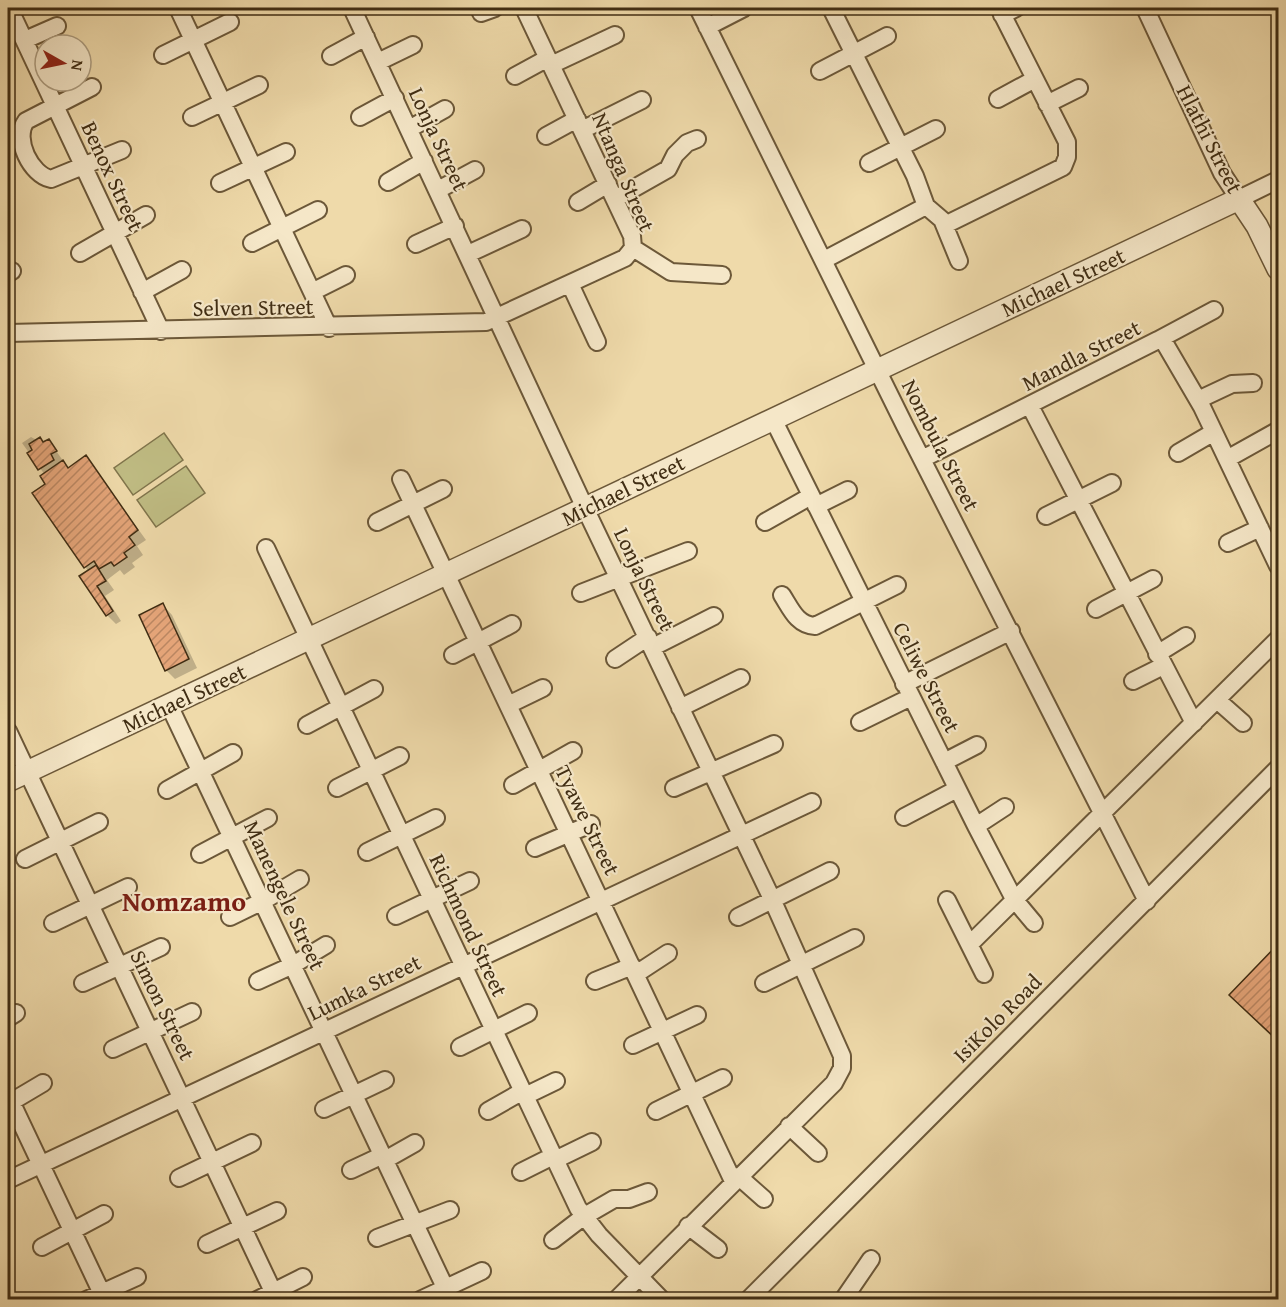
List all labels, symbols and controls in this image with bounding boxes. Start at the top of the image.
north arrow [33,33,93,93]
text: N [65,58,91,73]
street label: Hlathi Street [1169,79,1251,199]
street label: Lonja Street [401,82,477,196]
street label: Ntanga Street [585,107,664,237]
street label: Benox Street [74,116,152,236]
street label: Michael Street [996,239,1130,325]
street label: Selven Street [192,290,314,324]
street label: Mandla Street [1016,311,1146,399]
street label: Nombula Street [894,374,988,517]
street label: Michael Street [556,446,690,534]
street label: Lonja Street [606,522,684,636]
street label: Celiwe Street [885,616,969,738]
street label: Michael Street [117,655,251,741]
street label: Tyawe Street [548,759,629,881]
street label: Manengele Street [236,815,334,975]
street label: Richmond Street [422,848,516,1002]
district label: Nomzamo [122,880,246,921]
street label: Simon Street [123,945,204,1066]
street label: Lumka Street [302,946,426,1028]
street label: IsiKolo Road [945,966,1049,1070]

